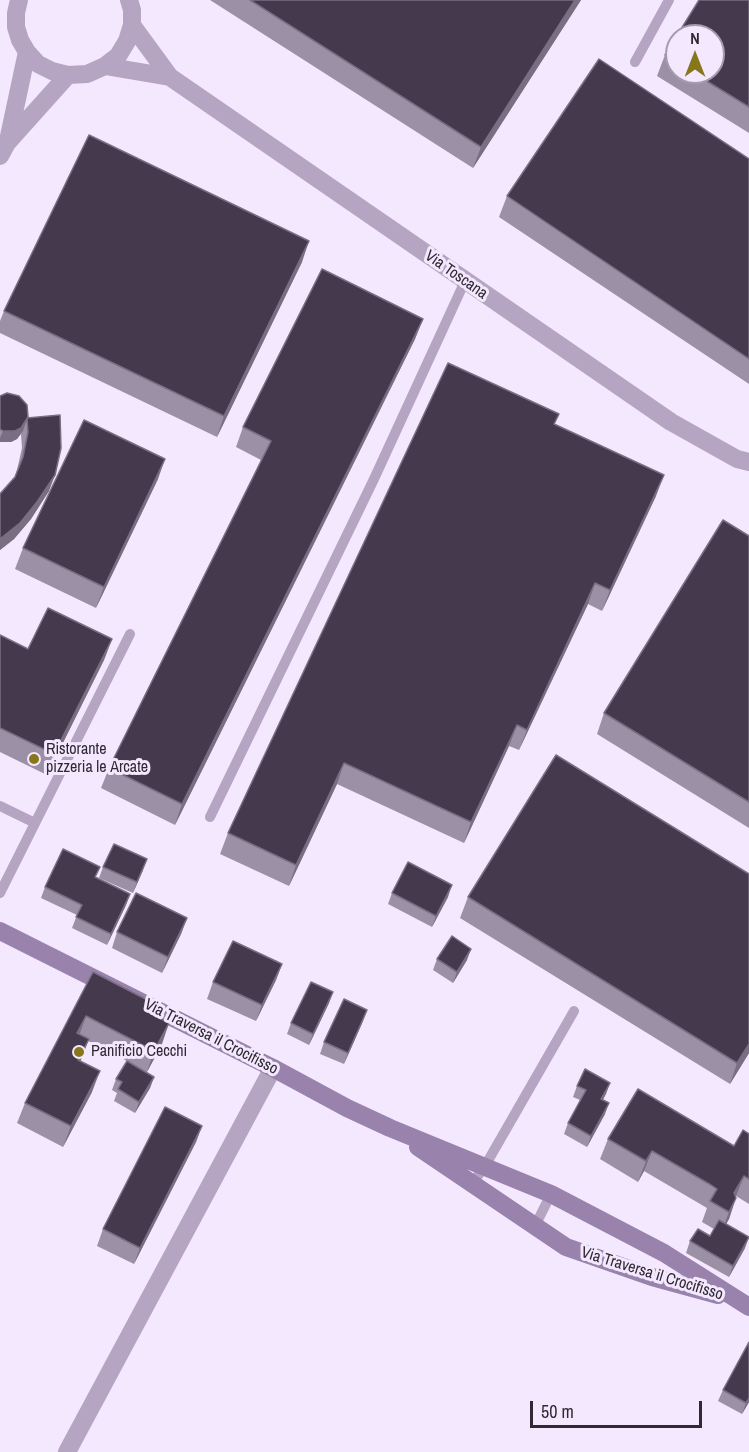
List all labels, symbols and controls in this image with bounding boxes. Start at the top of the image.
north arrow [665,24,725,84]
text: N [690,27,700,49]
street label: Via Toscana [421,246,491,304]
place label: Ristorante pizzeria le Arcate [46,740,148,778]
marker: Ristorante pizzeria le Arcate [27,752,41,766]
street label: Via Traversa il Crocifisso [141,995,281,1079]
place label: Panificio Cecchi [91,1042,187,1062]
marker: Panificio Cecchi [72,1045,86,1059]
street label: Via Traversa il Crocifisso [579,1243,725,1305]
scale bar [533,1389,706,1427]
text: 50 m [541,1399,574,1424]

